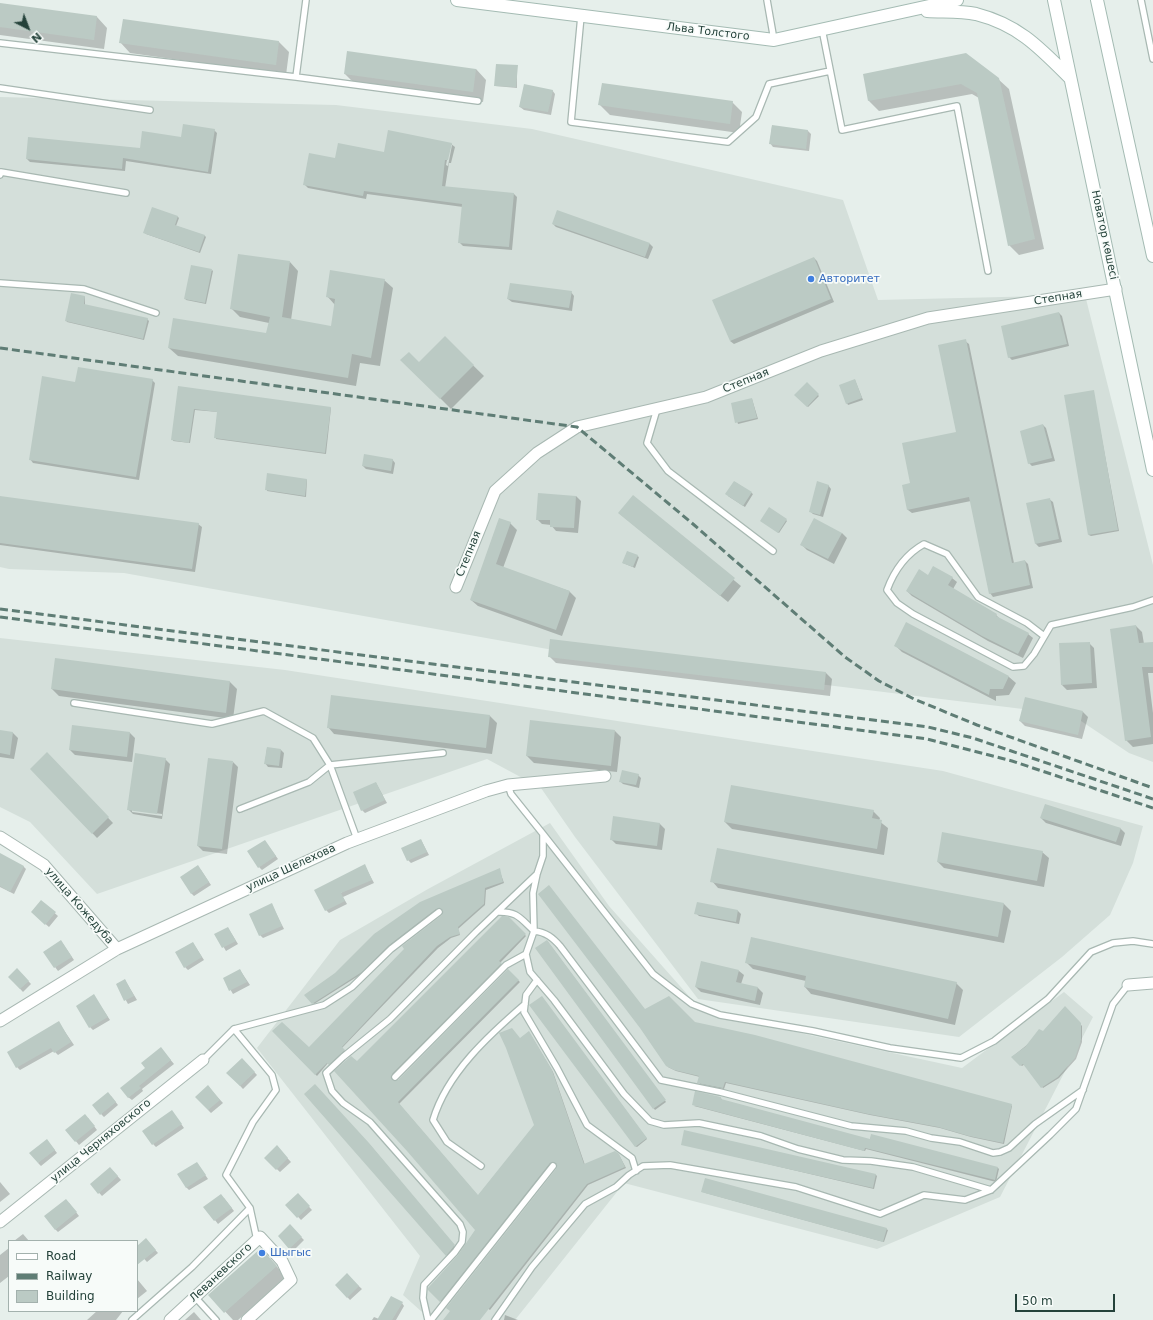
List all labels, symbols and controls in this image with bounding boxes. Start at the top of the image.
north arrow [8,8,48,48]
street label: Льва Толстого [666,20,750,44]
text: N [29,29,44,45]
street label: Новатор көшесі [1088,189,1120,281]
place label: Авторитет [819,272,880,286]
marker: Авторитет [806,274,816,284]
street label: Степная [1033,288,1083,308]
street label: Степная [721,366,771,396]
street label: Степная [454,529,484,579]
street label: улица Шелехова [244,841,338,895]
street label: улица Кожедуба [42,865,116,947]
street label: улица Черняховского [48,1096,154,1186]
legend [8,1240,138,1312]
street label: Леваневского [187,1241,255,1305]
place label: Шыгыс [270,1246,311,1260]
marker: Шыгыс [257,1248,267,1258]
text: Road [46,1249,76,1263]
text: Railway [46,1269,92,1283]
scale bar [1017,1286,1117,1312]
text: Building [46,1289,95,1303]
text: 50 m [1022,1294,1053,1308]

